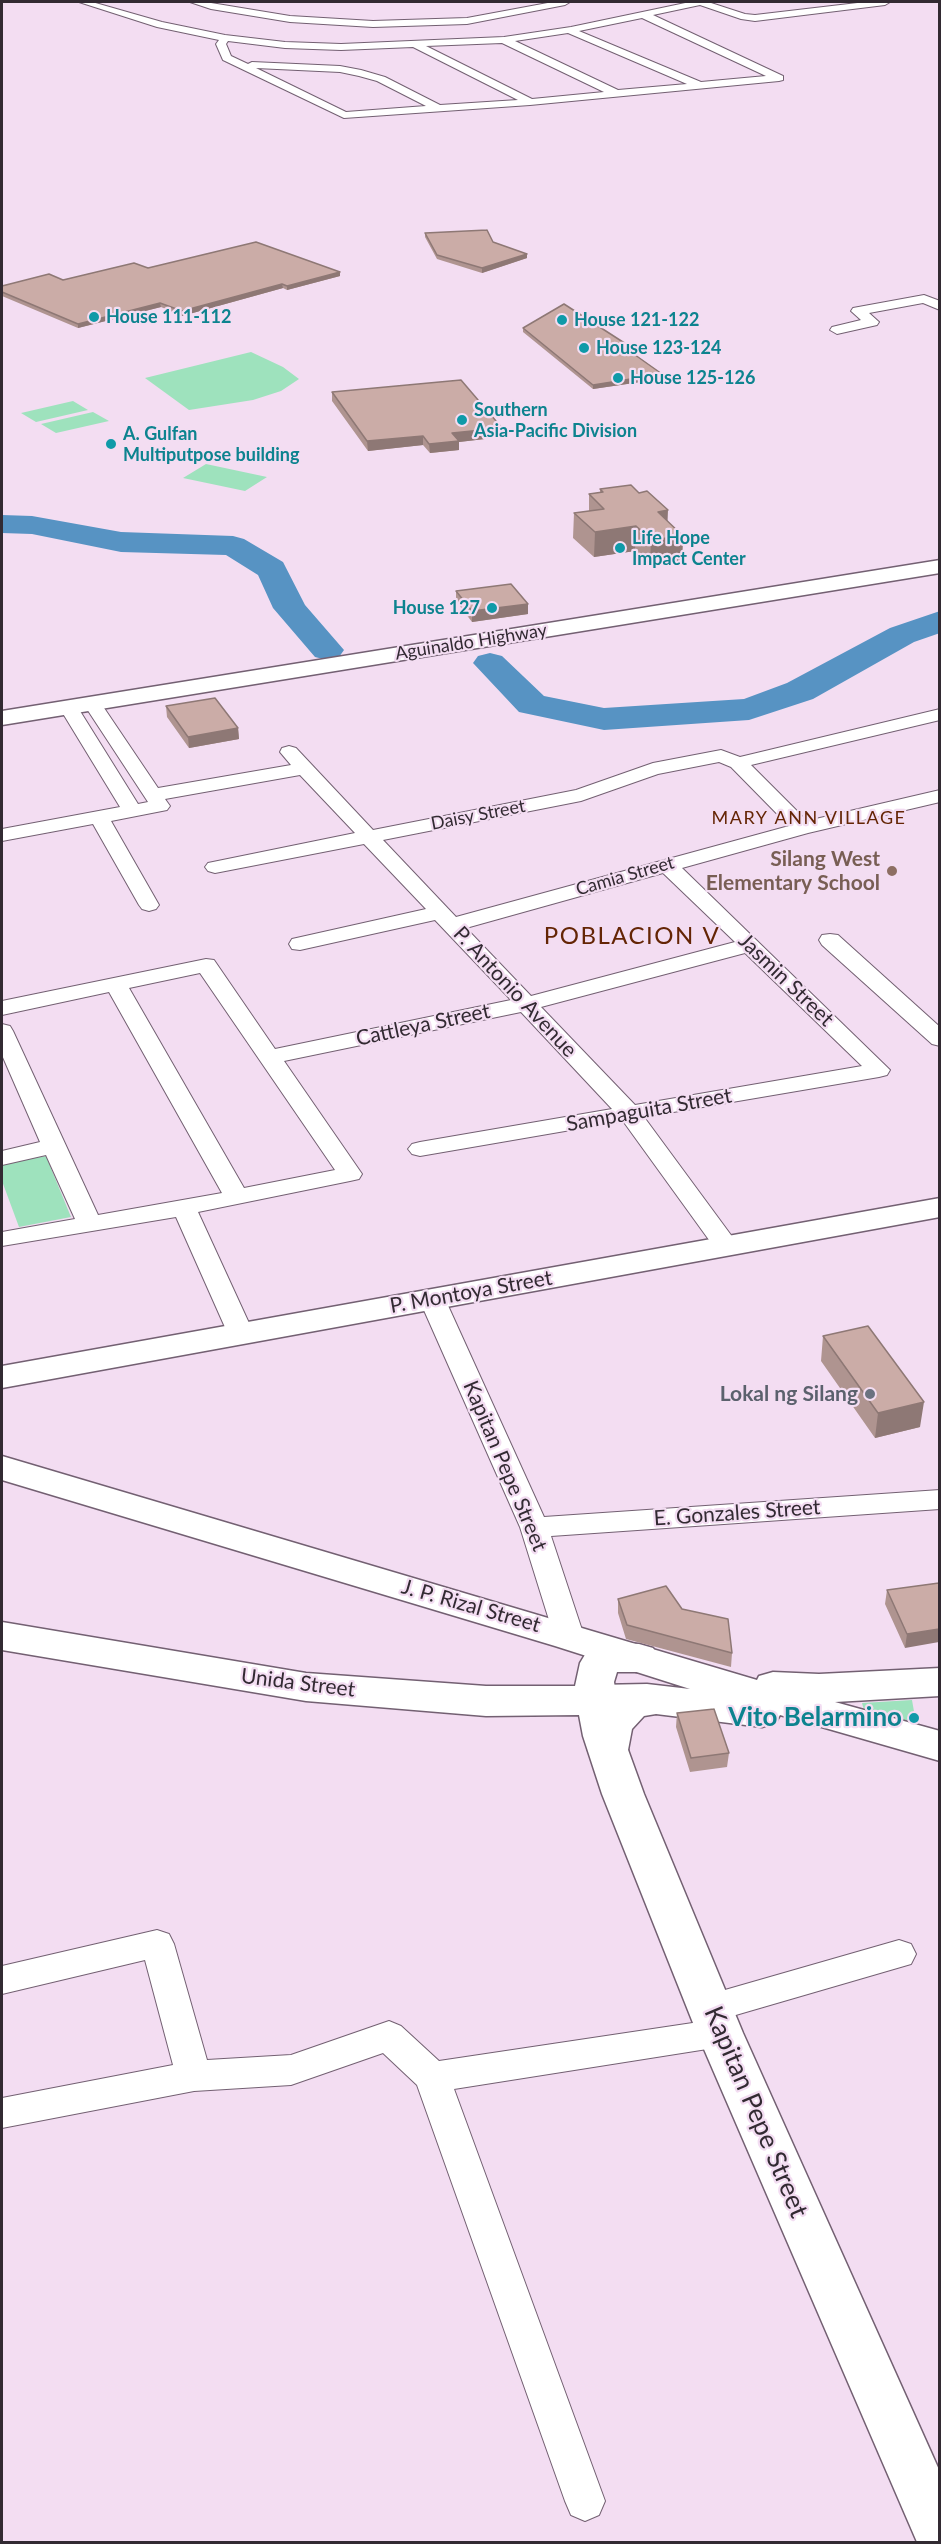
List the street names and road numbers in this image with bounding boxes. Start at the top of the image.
street label: Aguinaldo Highway [394,619,548,665]
street label: Daisy Street [429,795,527,835]
street label: Camia Street [573,852,677,900]
street label: P. Antonio Avenue [448,921,582,1063]
street label: Jasmin Street [733,928,839,1032]
street label: Cattleya Street [354,999,492,1051]
street label: Sampaguita Street [564,1083,734,1137]
street label: P. Montoya Street [388,1265,554,1319]
street label: Kapitan Pepe Street [458,1377,552,1555]
street label: E. Gonzales Street [653,1495,821,1531]
street label: J. P. Rizal Street [399,1574,543,1638]
street label: Unida Street [240,1664,356,1702]
street label: Kapitan Pepe Street [697,2002,815,2222]

